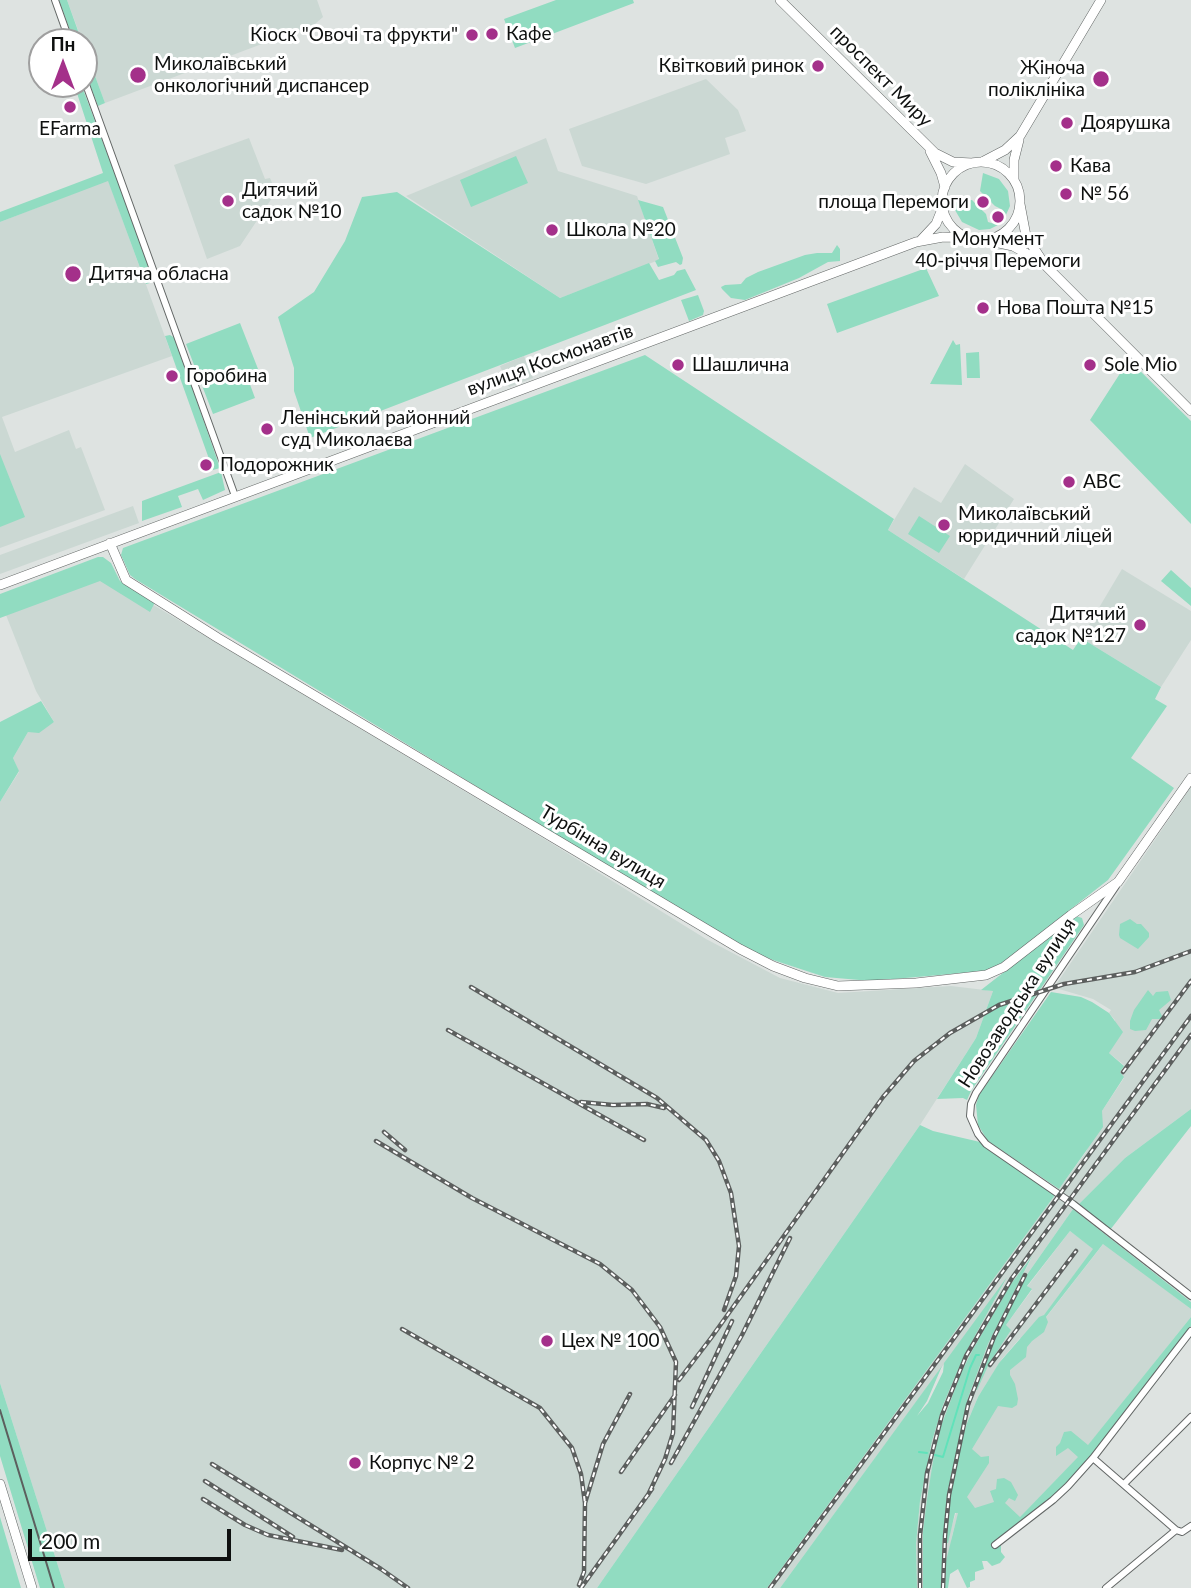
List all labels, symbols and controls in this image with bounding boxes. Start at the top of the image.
street label: проспект Миру [825,20,937,132]
place label: Кафе [506,23,551,45]
place label: Кіоск "Овочі та фрукти" [250,24,458,46]
marker: Кафе [484,26,500,42]
marker: Кіоск "Овочі та фрукти" [464,27,480,43]
north arrow [28,28,98,98]
text: Пн [51,32,75,55]
place label: Миколаївський онкологічний диспансер [154,53,369,97]
place label: Квітковий ринок [659,55,804,77]
place label: Жіноча поліклініка [988,57,1085,101]
marker: Квітковий ринок [810,58,826,74]
marker: Миколаївський онкологічний диспансер [128,65,148,85]
marker: Жіноча поліклініка [1091,69,1111,89]
marker: EFarma [62,99,78,115]
place label: Доярушка [1081,112,1170,134]
marker: Доярушка [1059,115,1075,131]
place label: EFarma [39,118,101,140]
place label: Кава [1070,155,1111,177]
marker: Кава [1048,158,1064,174]
place label: Дитячий садок №10 [242,179,342,223]
place label: № 56 [1080,183,1129,205]
marker: № 56 [1058,186,1074,202]
place label: площа Перемоги [818,191,969,213]
marker: Дитячий садок №10 [220,193,236,209]
marker: площа Перемоги [975,194,991,210]
marker: Монумент 40-річчя Перемоги [990,209,1006,225]
place label: Школа №20 [566,219,676,241]
marker: Школа №20 [544,222,560,238]
place label: Монумент 40-річчя Перемоги [915,228,1081,272]
place label: Дитяча обласна [89,263,229,285]
marker: Дитяча обласна [63,264,83,284]
place label: Нова Пошта №15 [997,297,1154,319]
marker: Нова Пошта №15 [975,300,991,316]
street label: вулиця Космонавтів [464,319,636,401]
place label: Шашлична [692,354,789,376]
place label: Sole Mio [1104,354,1177,376]
marker: Шашлична [670,357,686,373]
marker: Sole Mio [1082,357,1098,373]
place label: Горобина [186,365,267,387]
marker: Горобина [164,368,180,384]
place label: Ленінський районний суд Миколаєва [281,407,470,451]
marker: Ленінський районний суд Миколаєва [259,421,275,437]
place label: Подорожник [220,454,334,476]
marker: Подорожник [198,457,214,473]
place label: ABC [1083,471,1121,493]
marker: ABC [1061,474,1077,490]
place label: Миколаївський юридичний ліцей [958,503,1112,547]
marker: Миколаївський юридичний ліцей [936,517,952,533]
place label: Дитячий садок №127 [1015,603,1126,647]
marker: Дитячий садок №127 [1132,617,1148,633]
street label: Турбінна вулиця [536,801,670,893]
street label: Новозаводська вулиця [954,914,1080,1092]
place label: Цех № 100 [561,1330,659,1352]
marker: Цех № 100 [539,1333,555,1349]
place label: Корпус № 2 [369,1452,474,1474]
marker: Корпус № 2 [347,1455,363,1471]
scale bar [32,1514,234,1558]
text: 200 m [41,1528,100,1553]

